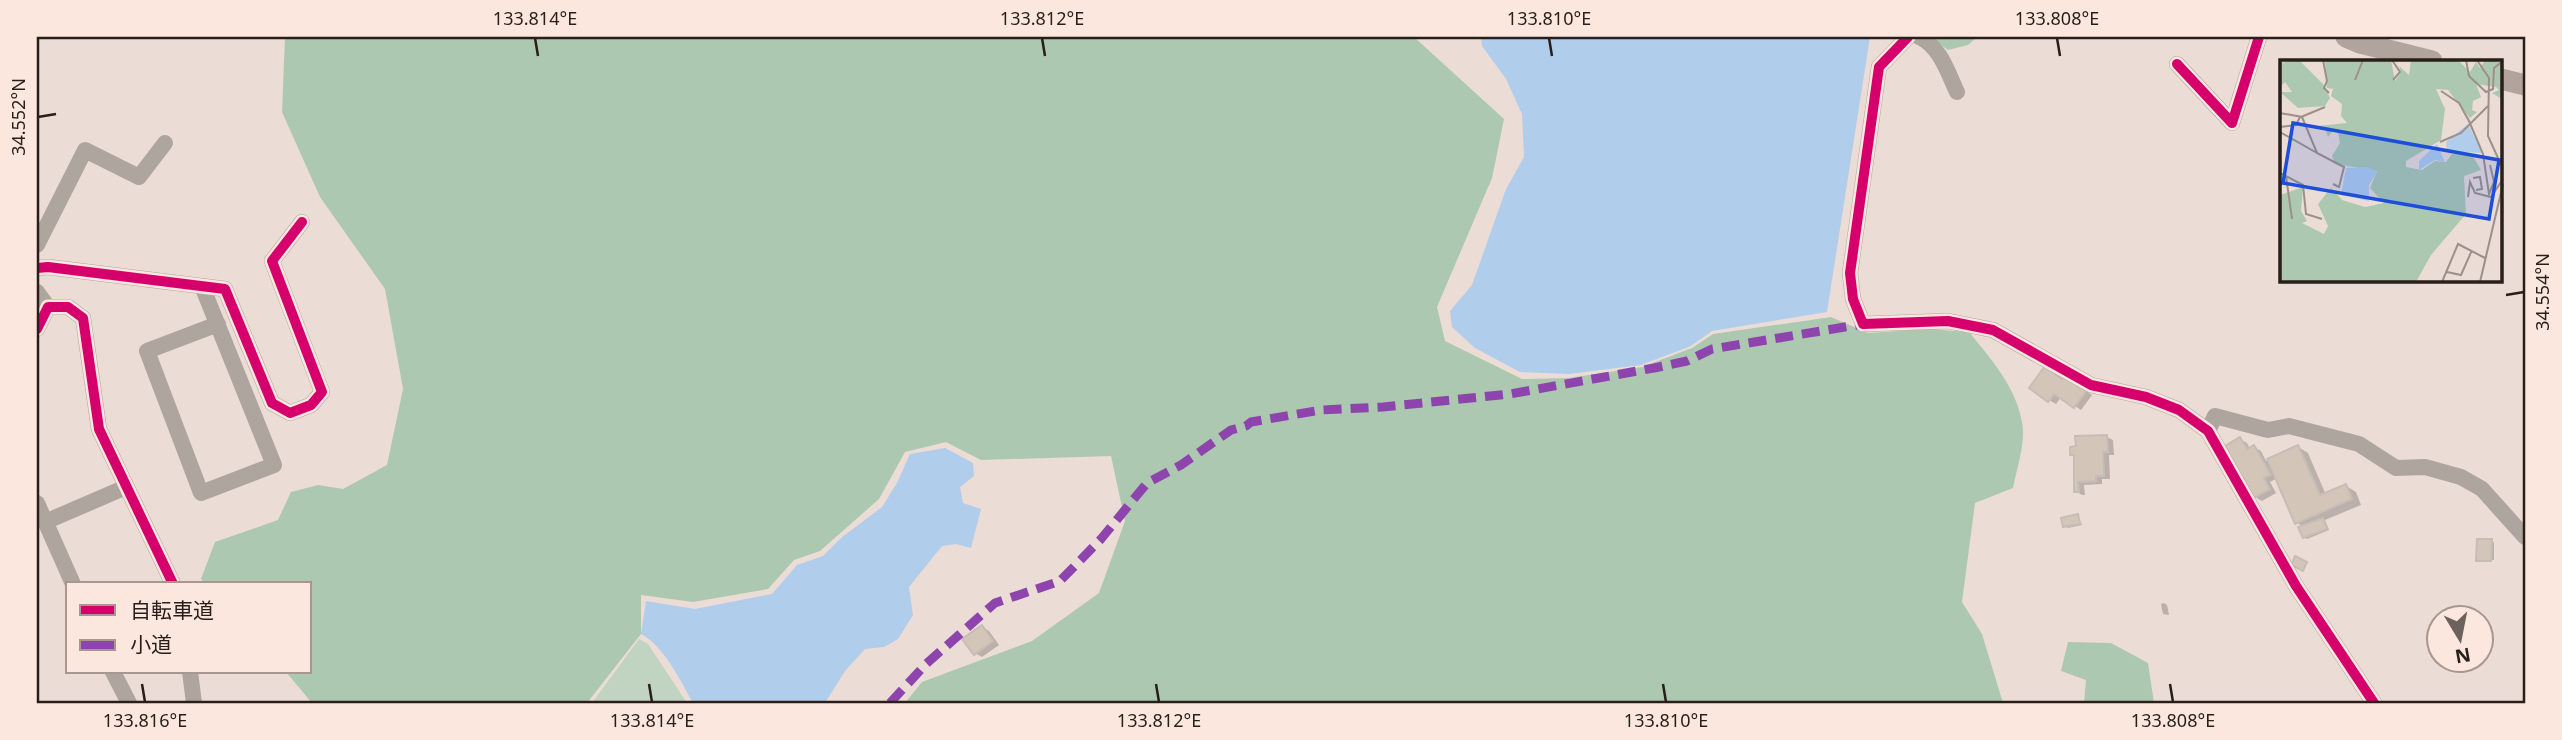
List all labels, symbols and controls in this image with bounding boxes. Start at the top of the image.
text: 133.814°E [493,6,577,30]
text: 133.812°E [1000,6,1084,30]
text: 133.810°E [1507,6,1591,30]
text: 133.808°E [2015,6,2099,30]
inset map [2280,60,2502,282]
text: 34.552°N [6,78,30,156]
text: 34.554°N [2530,253,2554,331]
legend [66,582,312,674]
text: 自転車道 [130,596,214,624]
north arrow [2426,604,2496,674]
text: 小道 [130,630,172,658]
text: N [2453,642,2473,670]
text: 133.816°E [103,708,187,732]
text: 133.814°E [610,708,694,732]
text: 133.812°E [1117,708,1201,732]
text: 133.810°E [1624,708,1708,732]
text: 133.808°E [2131,708,2215,732]

